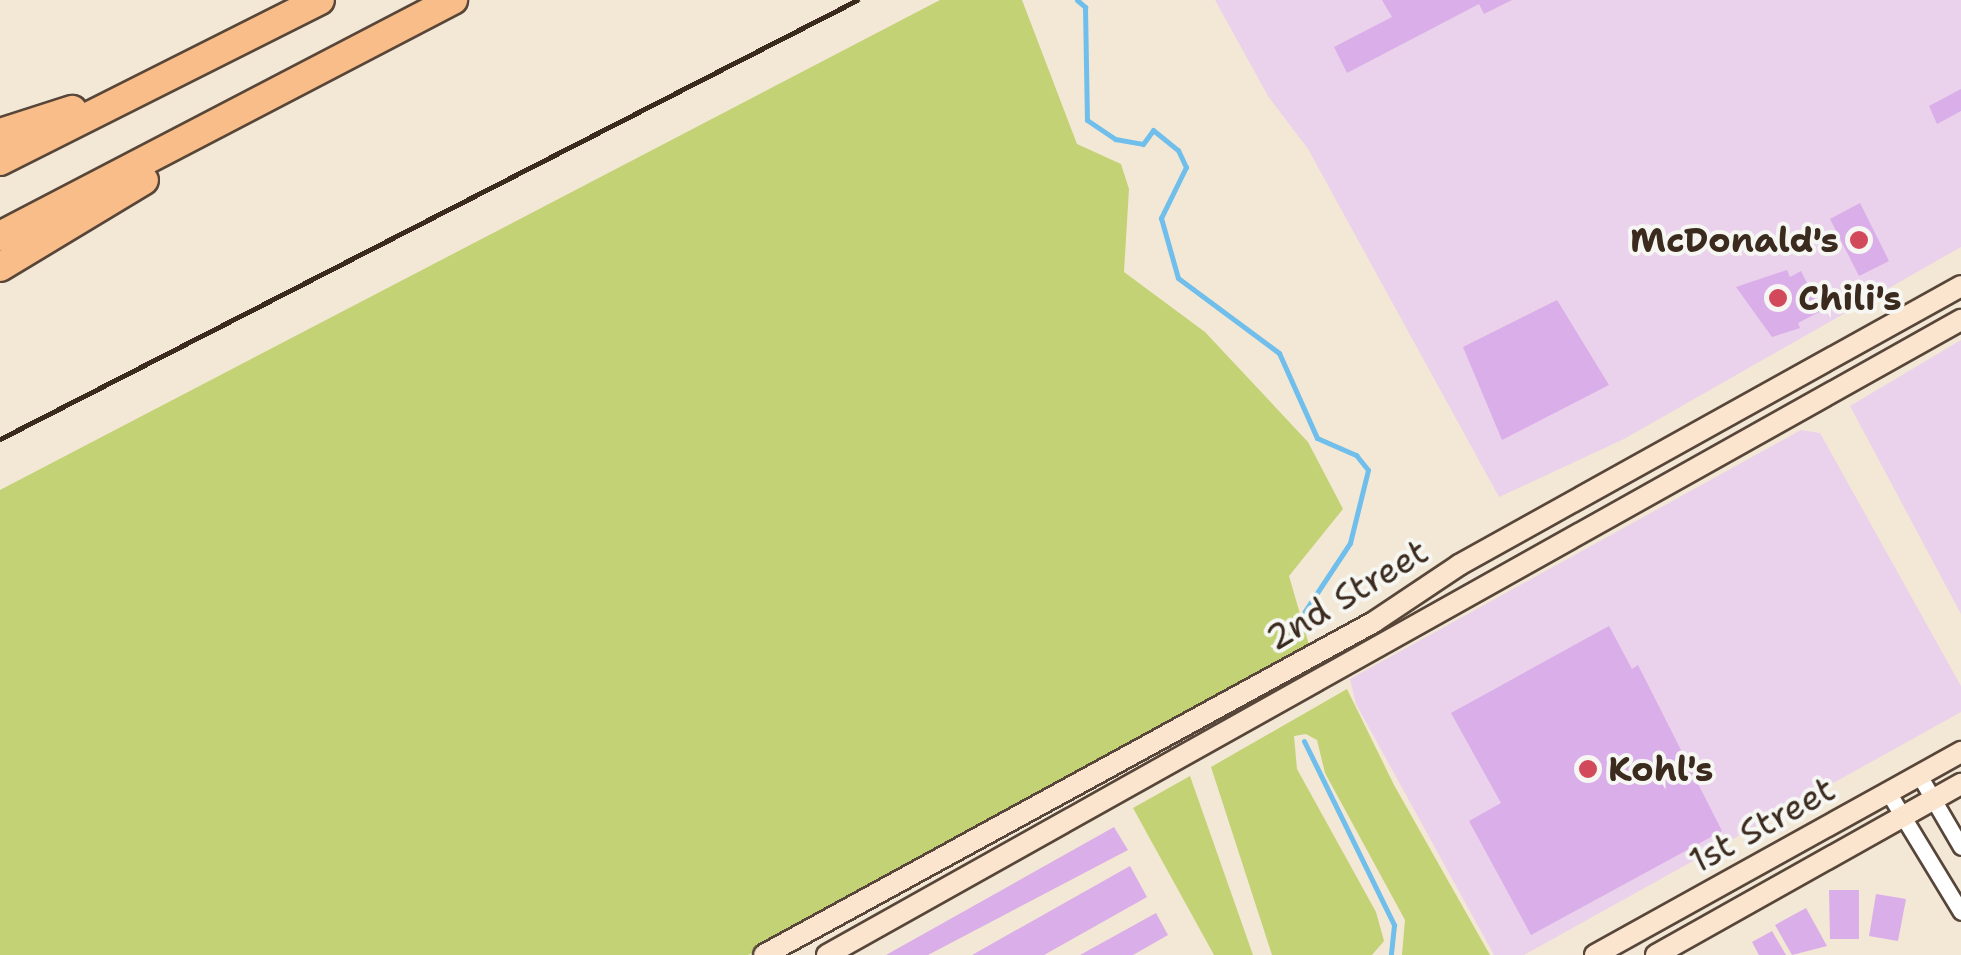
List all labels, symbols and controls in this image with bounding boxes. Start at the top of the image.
place label: McDonald's [1630,219,1839,261]
marker: McDonald's [1848,229,1870,251]
place label: Chili's [1798,277,1902,319]
marker: Chili's [1767,287,1789,309]
street label: 2nd Street [1258,530,1436,660]
place label: Kohl's [1608,748,1713,790]
marker: Kohl's [1577,758,1599,780]
street label: 1st Street [1682,768,1842,882]

